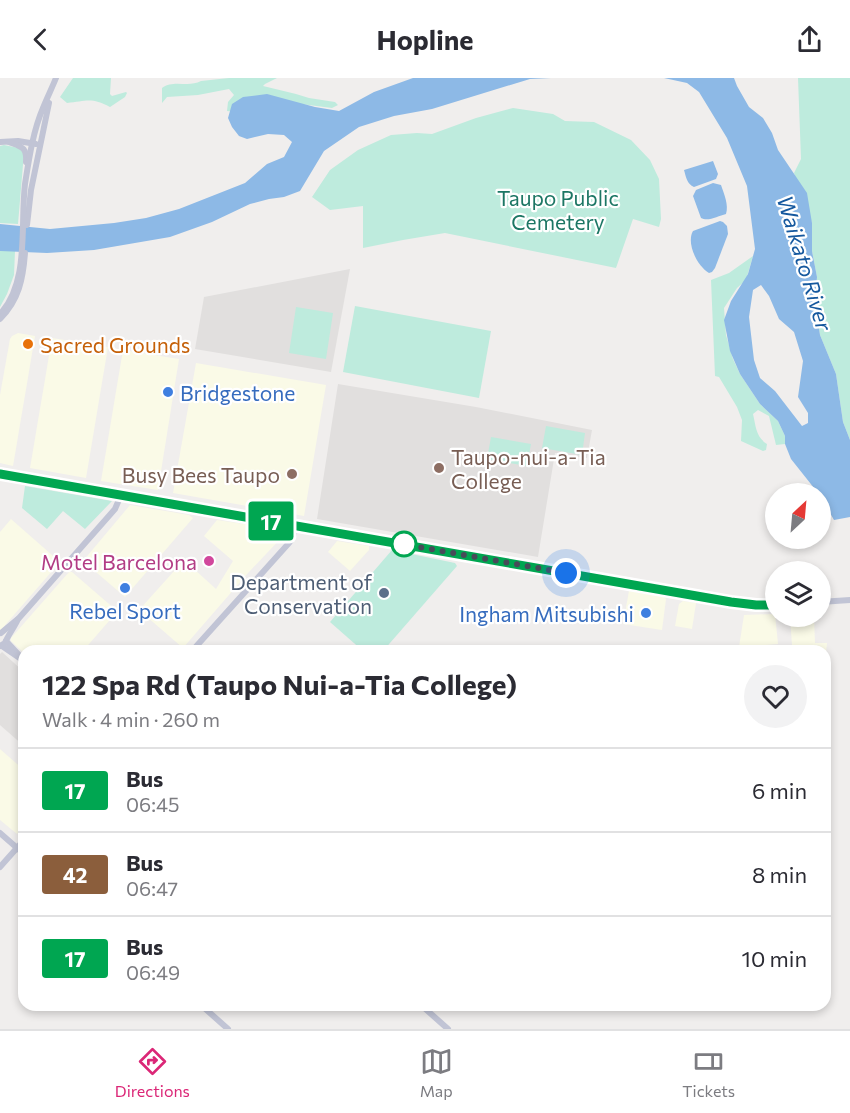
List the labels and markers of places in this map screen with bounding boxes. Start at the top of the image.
place label: Sacred Grounds [40,332,190,357]
marker: Sacred Grounds [21,337,35,351]
place label: Bridgestone [180,380,295,405]
marker: Bridgestone [161,385,175,399]
place label: Taupo-nui-a-Tia College [451,444,606,493]
marker: Taupo-nui-a-Tia College [432,461,446,475]
place label: Busy Bees Taupo [122,462,280,487]
marker: Busy Bees Taupo [285,467,299,481]
unlabelled marker [391,531,417,557]
place label: Motel Barcelona [41,549,197,574]
marker: Motel Barcelona [202,554,216,568]
place label: Department of Conservation [230,569,373,618]
marker: Rebel Sport [118,581,132,595]
marker: Department of Conservation [377,586,391,600]
place label: Rebel Sport [69,598,181,623]
place label: Ingham Mitsubishi [459,601,634,626]
marker: Ingham Mitsubishi [639,606,653,620]

